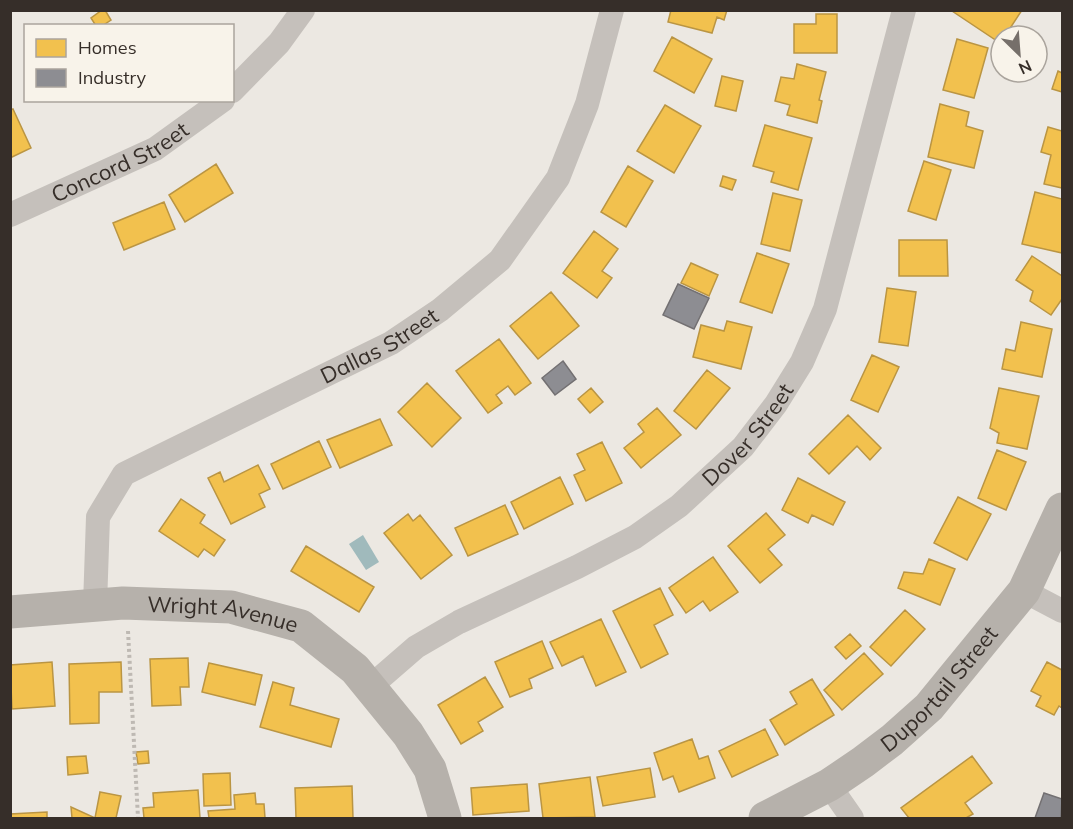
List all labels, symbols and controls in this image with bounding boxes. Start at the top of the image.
legend [24,24,234,102]
north arrow [989,24,1049,84]
text: Homes [78,36,137,59]
text: N [1016,56,1035,79]
text: Industry [78,66,147,89]
street label: Concord Street [47,115,194,208]
street label: Dallas Street [316,301,444,390]
street label: Dover Street [696,378,799,492]
street label: Wright Avenue [147,590,301,639]
street label: Duportail Street [875,620,1004,758]

